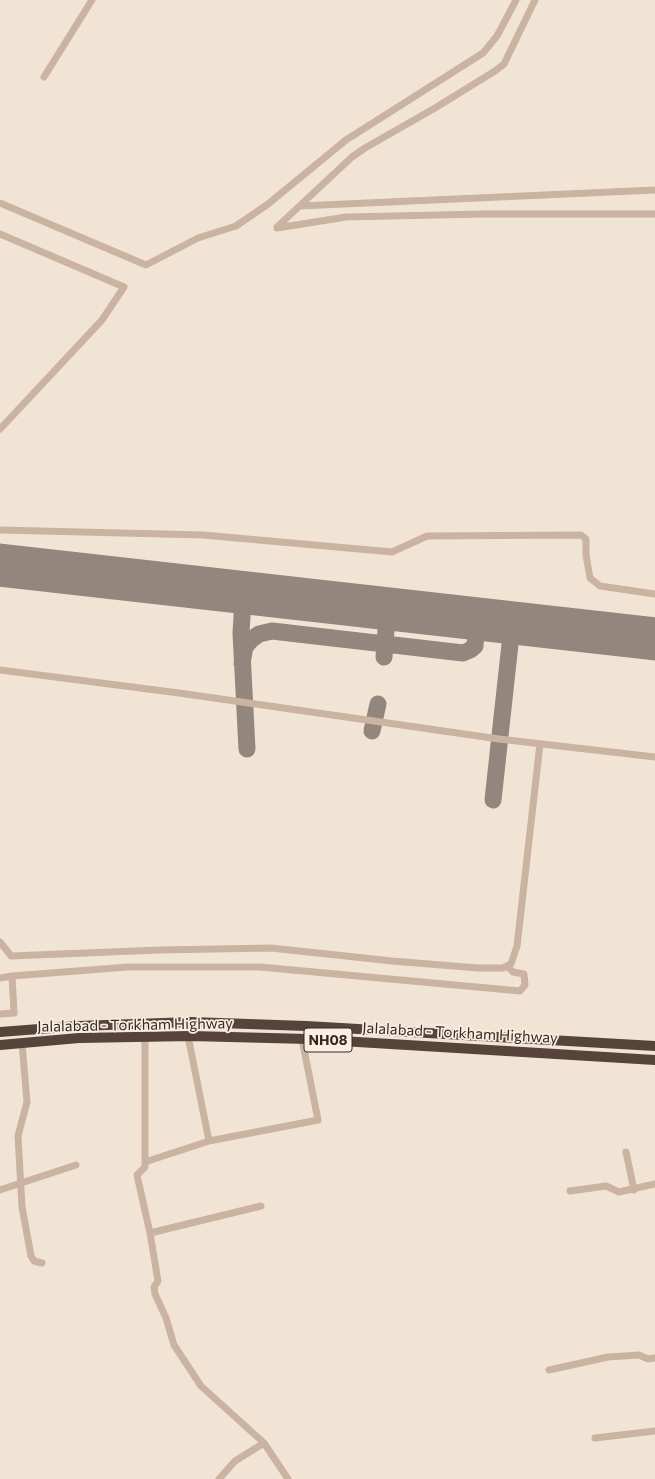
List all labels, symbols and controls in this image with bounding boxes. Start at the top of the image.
street label: Jalalabad - Torkham Highway [37,1014,233,1036]
street label: Jalalabad - Torkham Highway [362,1019,558,1047]
road number: NH08 [304,1028,352,1052]

